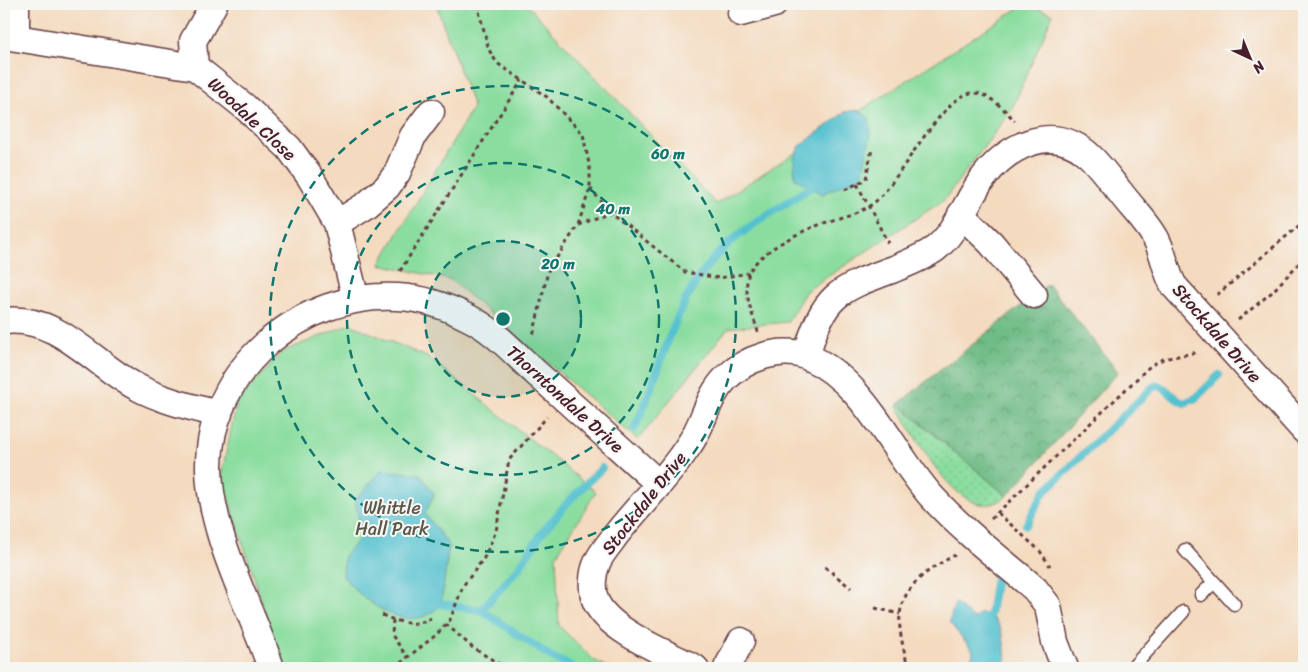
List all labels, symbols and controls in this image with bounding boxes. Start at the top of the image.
north arrow [1226,32,1276,82]
text: N [1246,54,1272,80]
street label: Woodale Close [200,69,304,169]
text: 60 m [650,141,685,167]
text: 40 m [595,196,631,222]
text: 20 m [540,251,575,277]
street label: Stockdale Drive [1164,275,1270,391]
centre of rings [494,310,512,328]
street label: Thorntondale Drive [498,337,632,461]
street label: Stockdale Drive [593,444,695,562]
park label: Whittle Hall Park [355,492,429,545]

